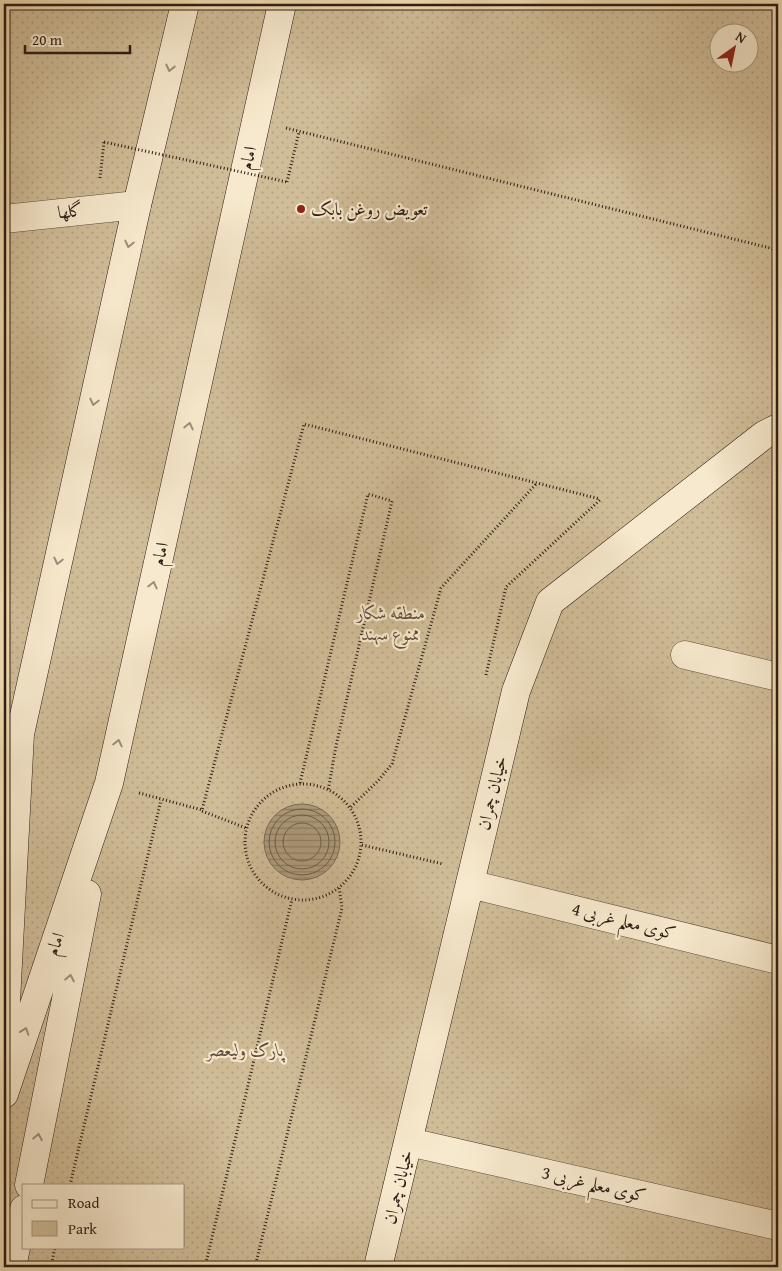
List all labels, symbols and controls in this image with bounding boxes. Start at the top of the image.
scale bar [25,22,130,54]
north arrow [710,22,760,72]
text: N [732,26,751,48]
text: 20 m [32,29,63,50]
one-way arrow [165,64,176,73]
street label: امام [232,143,266,173]
place label: تعویض روغن بابک [311,195,428,222]
street label: گلها [56,196,84,225]
marker: تعویض روغن بابک [295,203,307,215]
one-way arrow [124,239,135,248]
one-way arrow [89,398,99,407]
one-way arrow [183,422,193,431]
street label: امام [144,539,178,569]
one-way arrow [53,556,64,565]
one-way arrow [147,580,158,589]
park label: منطقه شکار ممنوع سهند [356,599,425,649]
one-way arrow [112,739,123,748]
street label: خیابان چمران [469,753,514,833]
street label: کوی معلم غربی 4 [568,895,679,951]
street label: امام [38,928,74,960]
one-way arrow [64,973,74,982]
one-way arrow [19,1027,29,1036]
park label: پارک ولیعصر [205,1036,285,1063]
one-way arrow [32,1133,43,1141]
street label: خیابان چمران [375,1147,420,1227]
street label: کوی معلم غربی 3 [538,1158,649,1214]
legend [22,1184,185,1248]
text: Road [68,1192,99,1213]
text: Park [68,1218,97,1239]

